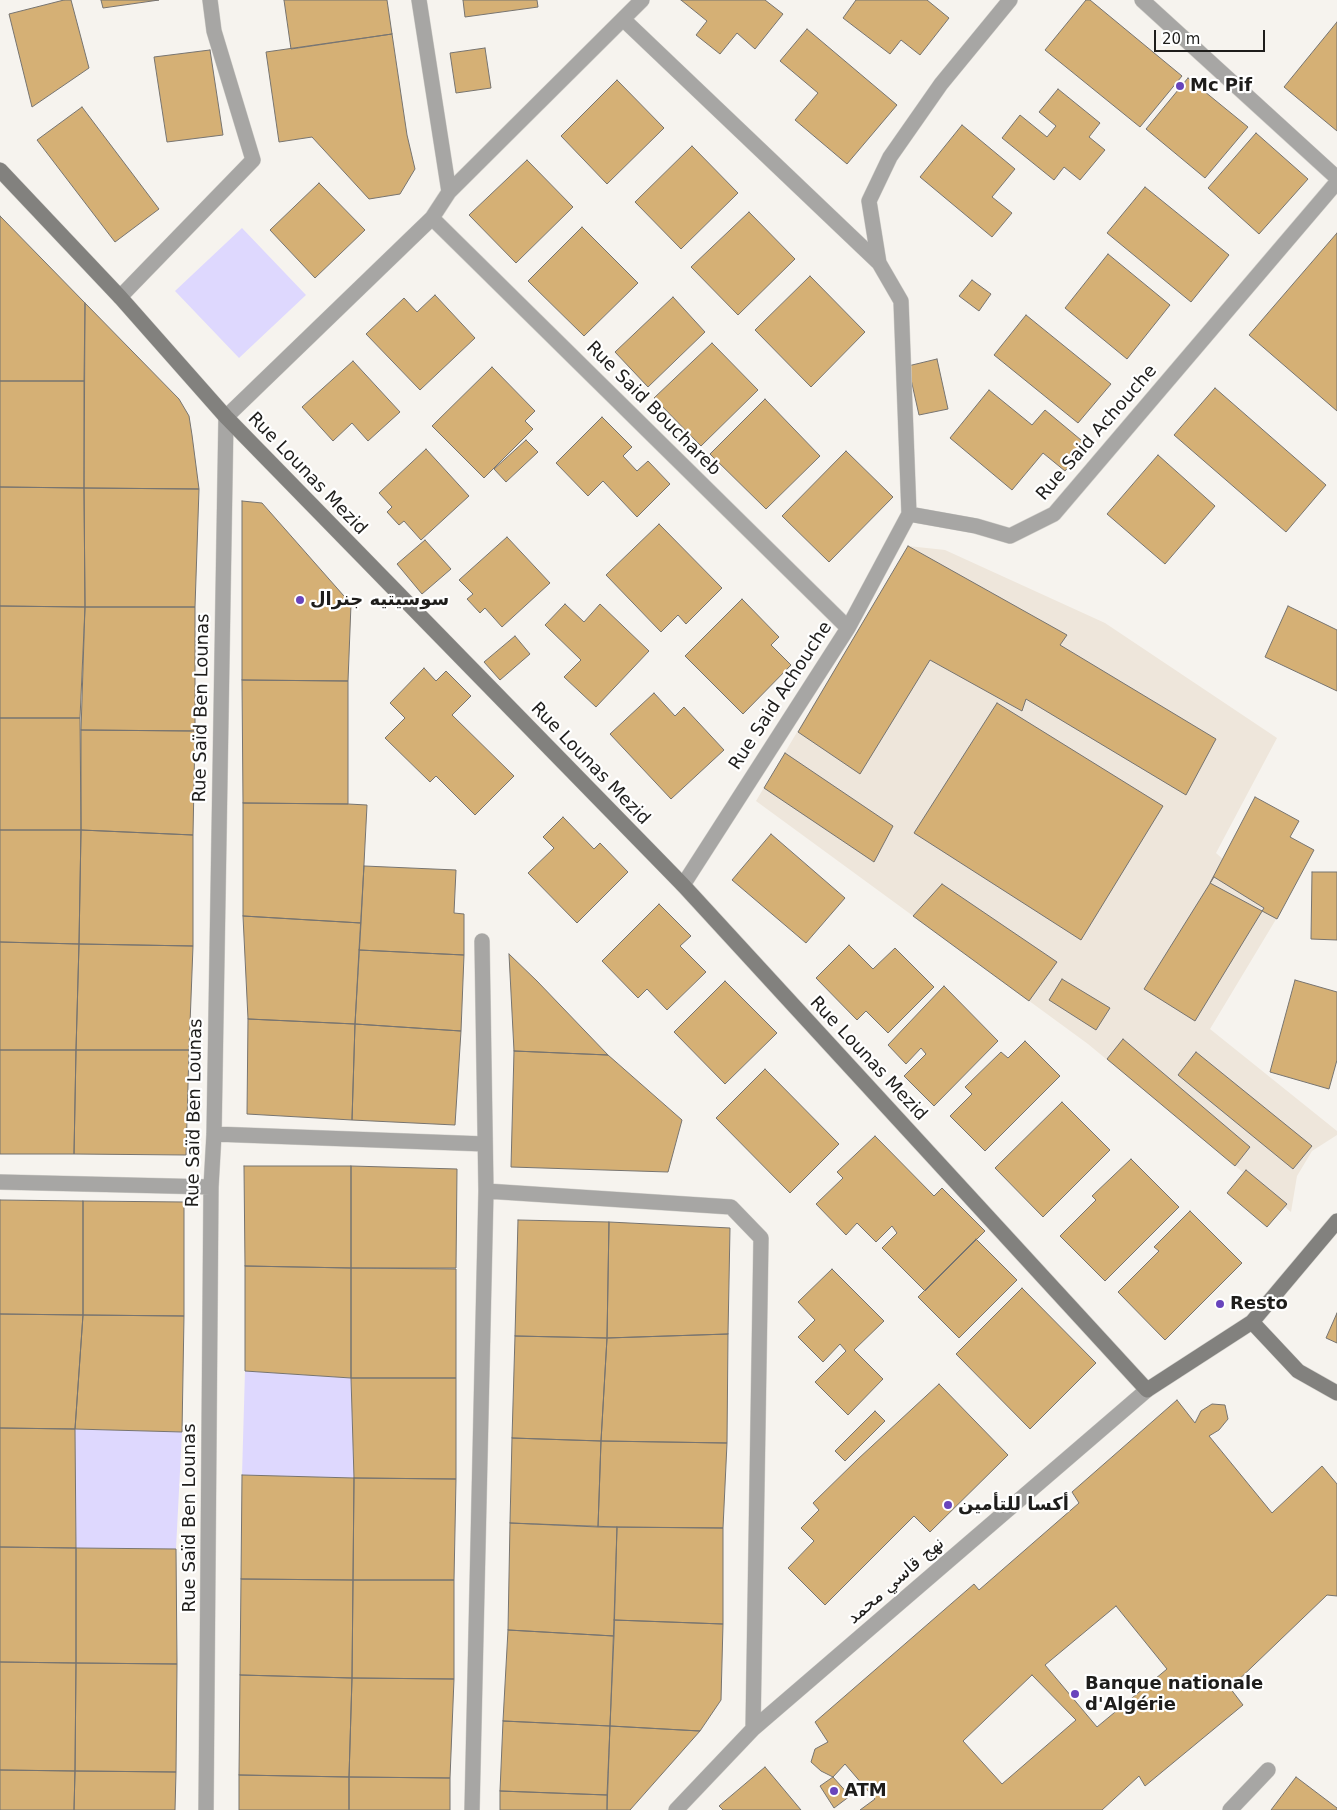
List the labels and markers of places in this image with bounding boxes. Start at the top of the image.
place label: Mc Pif [1190,75,1252,97]
marker: Mc Pif [1174,80,1186,92]
place label: سوسيتيه جنرال [310,589,449,611]
marker: سوسيتيه جنرال [294,594,306,606]
place label: Resto [1230,1293,1288,1315]
marker: Resto [1214,1298,1226,1310]
place label: أكسا للتأمين [958,1494,1069,1516]
marker: أكسا للتأمين [942,1499,954,1511]
place label: Banque nationale d'Algérie [1085,1673,1263,1716]
marker: Banque nationale d'Algérie [1069,1688,1081,1700]
place label: ATM [844,1780,887,1802]
marker: ATM [828,1785,840,1797]

